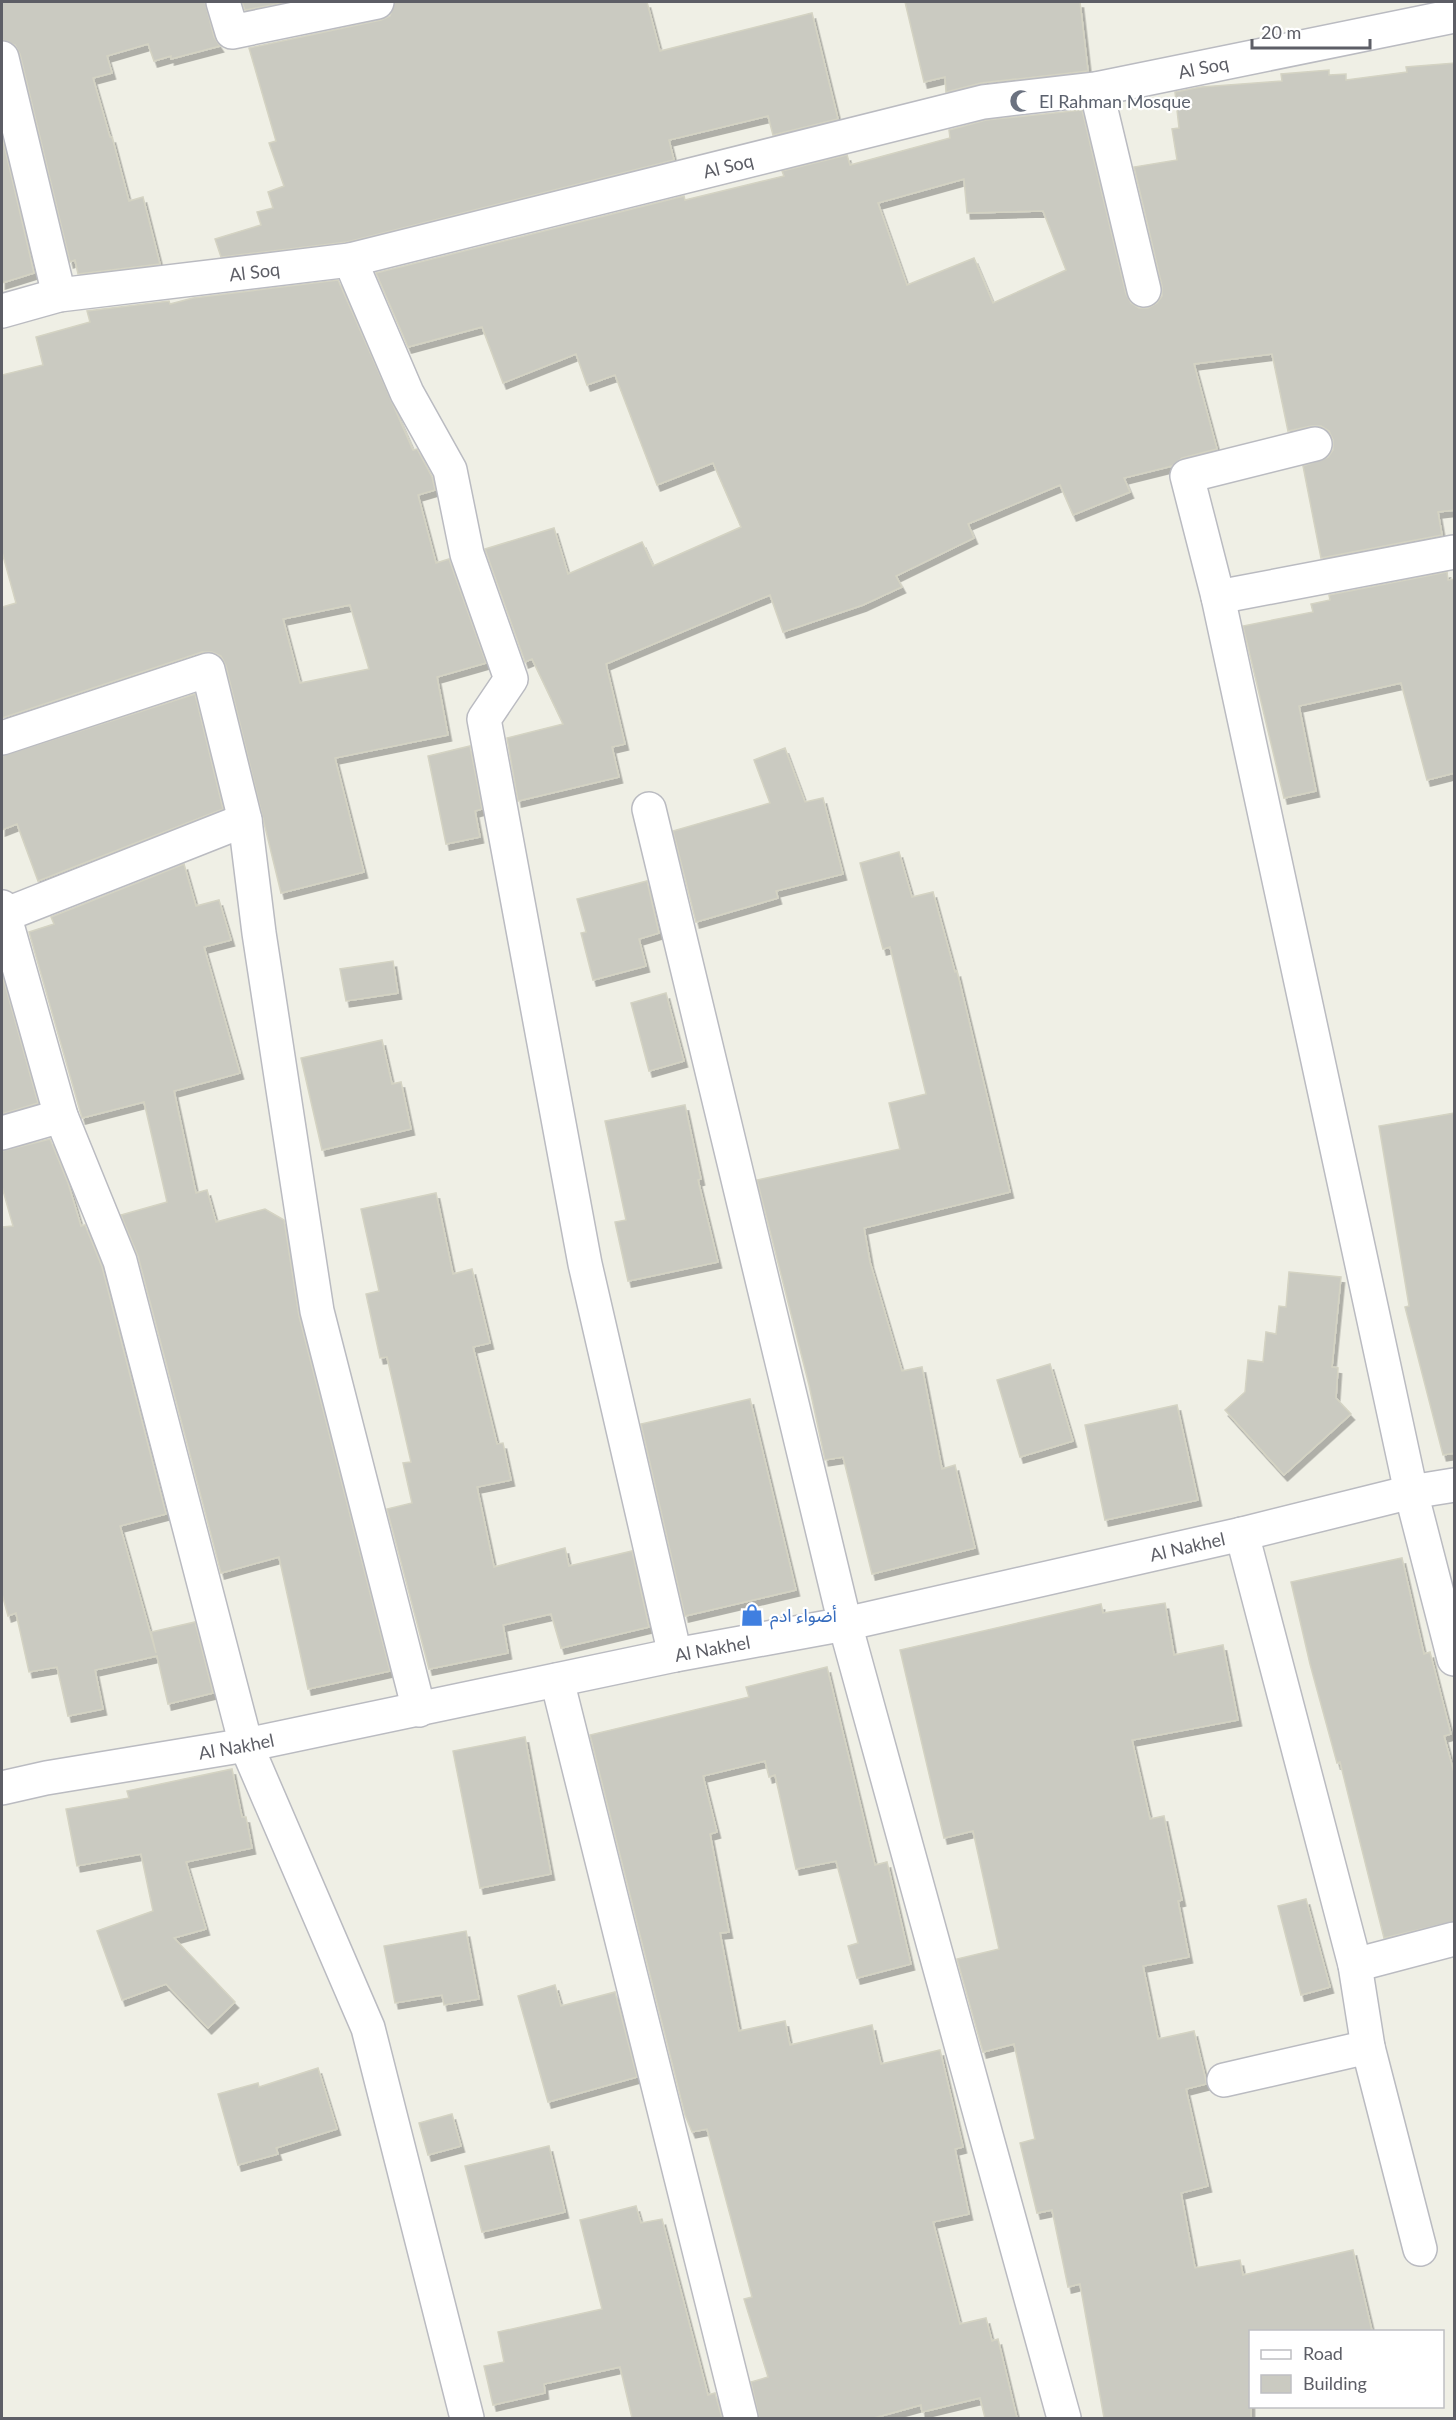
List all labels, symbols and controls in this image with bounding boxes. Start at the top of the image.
scale bar [1252,12,1370,50]
text: 20 m [1261,21,1301,43]
street label: Al Soq [1176,51,1231,83]
mosque icon: El Rahman Mosque [1008,88,1034,114]
place label: El Rahman Mosque [1039,90,1191,112]
street label: Al Soq [701,149,756,182]
street label: Al Soq [228,258,281,285]
street label: Al Nakhel [1148,1527,1227,1566]
shop icon: أضواء ادم [739,1602,765,1628]
place label: أضواء ادم [770,1604,837,1630]
street label: Al Nakhel [673,1631,752,1666]
street label: Al Nakhel [197,1728,276,1764]
legend [1249,2330,1444,2408]
text: Road [1303,2342,1343,2364]
text: Building [1303,2372,1367,2394]

